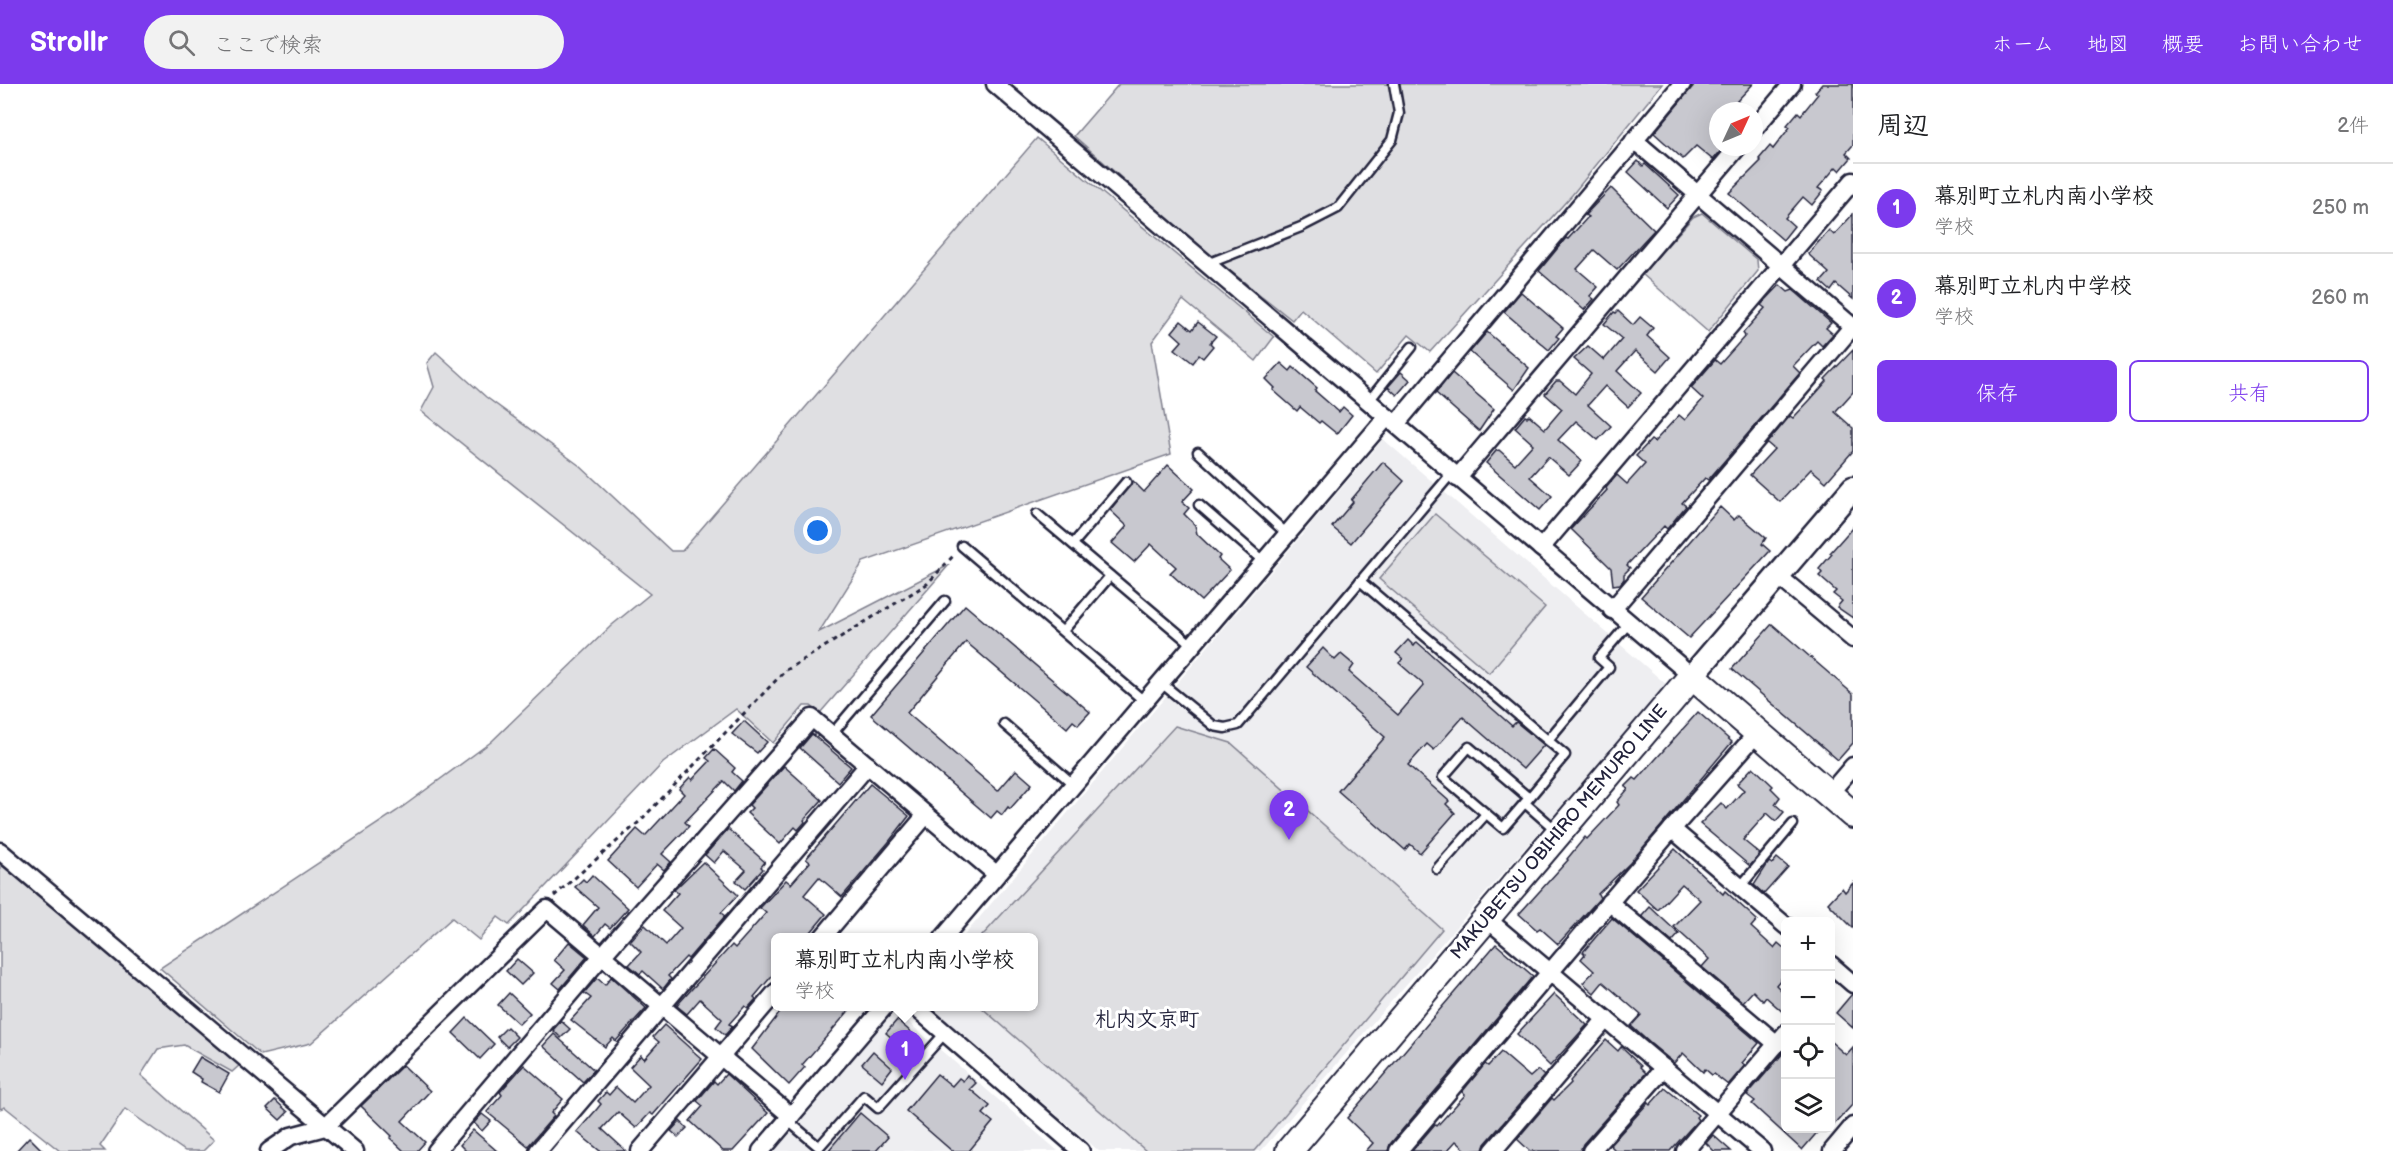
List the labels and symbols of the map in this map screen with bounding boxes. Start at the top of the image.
north arrow [1709,102,1763,156]
your location [803,516,832,545]
street label: MAKUBETSU OBIHIRO MEMURO LINE [1446,700,1672,964]
pin: 2 [1270,790,1308,840]
district label: 札内文京町 [1095,1007,1200,1032]
pin: 1 [886,1030,924,1080]

